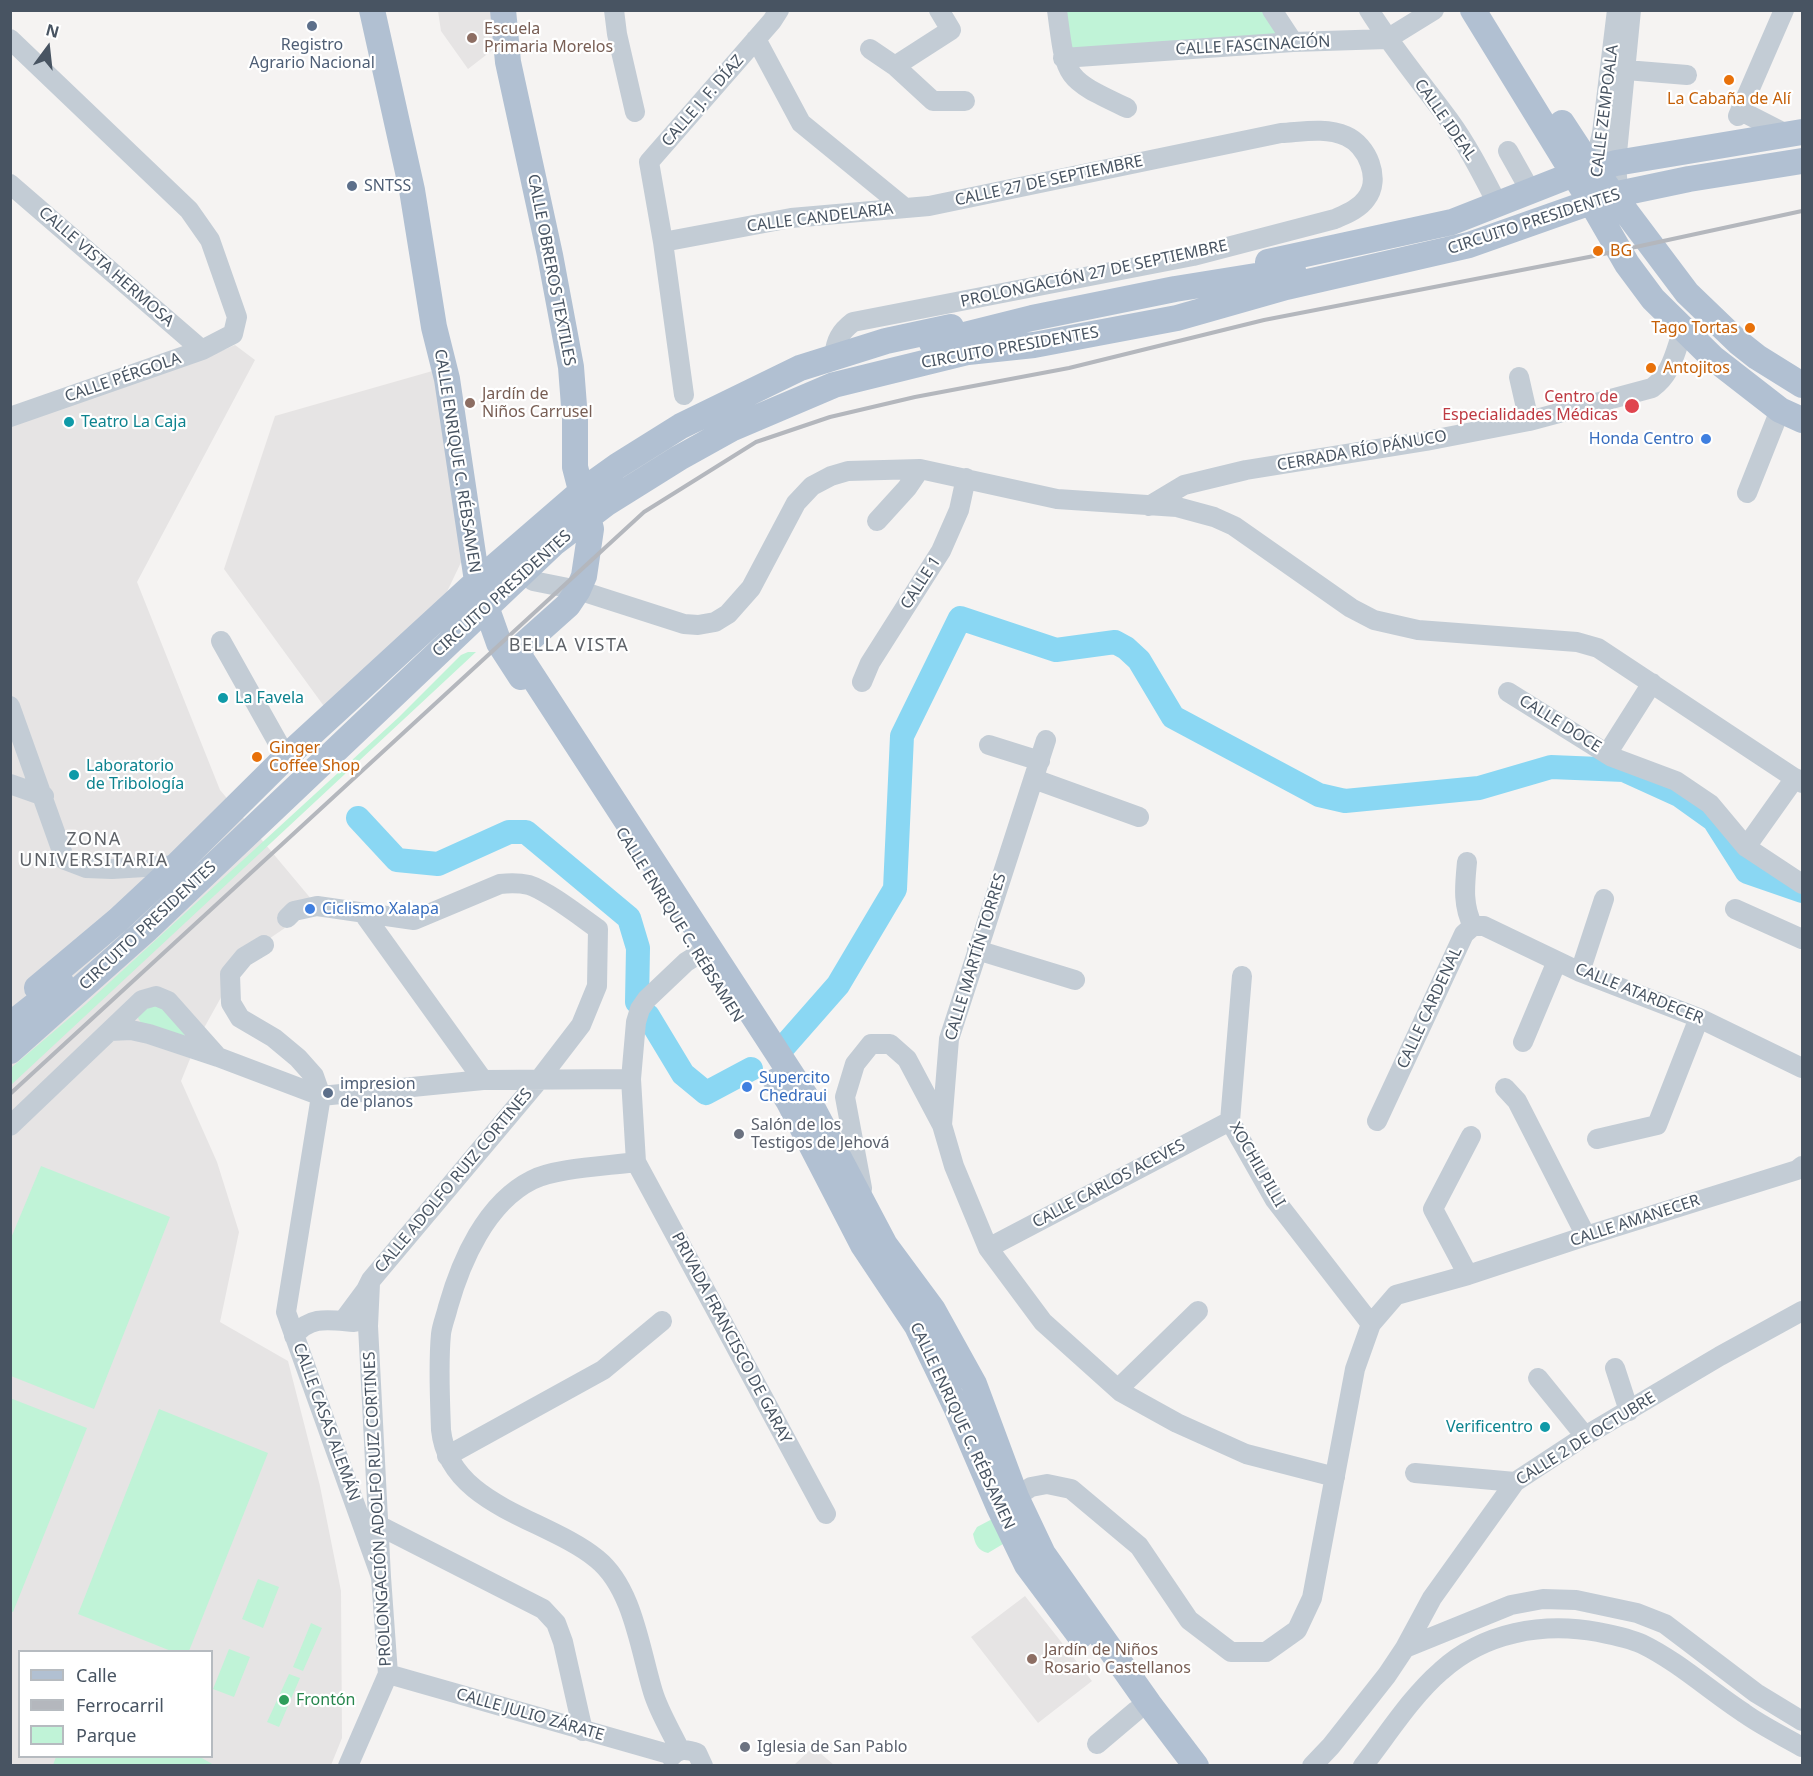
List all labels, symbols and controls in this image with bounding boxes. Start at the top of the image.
north arrow [18,18,78,78]
text: N [44,18,62,43]
marker: Registro Agrario Nacional [305,19,319,33]
place label: Escuela Primaria Morelos [484,19,613,57]
marker: Escuela Primaria Morelos [465,31,479,45]
street label: CALLE FASCINACIÓN [1175,32,1331,60]
place label: Registro Agrario Nacional [249,35,375,73]
street label: CALLE ZEMPOALA [1587,44,1623,178]
street label: CALLE J. F. DÍAZ [658,51,748,151]
marker: La Cabaña de Alí [1722,73,1736,87]
street label: CALLE IDEAL [1410,76,1480,164]
place label: La Cabaña de Alí [1667,89,1791,109]
street label: CALLE 27 DE SEPTIEMBRE [953,152,1145,210]
street label: CALLE OBREROS TEXTILES [523,173,579,367]
place label: SNTSS [364,176,411,196]
marker: SNTSS [345,179,359,193]
street label: CIRCUITO PRESIDENTES [1445,185,1623,259]
street label: CALLE CANDELARIA [746,199,894,237]
street label: CALLE VISTA HERMOSA [34,203,178,331]
street label: PROLONGACIÓN 27 DE SEPTIEMBRE [959,236,1229,312]
place label: BG [1610,241,1632,261]
marker: BG [1591,244,1605,258]
place label: Tago Tortas [1651,318,1738,338]
marker: Tago Tortas [1743,321,1757,335]
street label: CIRCUITO PRESIDENTES [920,323,1100,373]
street label: CALLE ENRIQUE C. RÉBSAMEN [430,348,484,574]
street label: CALLE PÉRGOLA [62,349,184,407]
place label: Antojitos [1663,358,1730,378]
marker: Antojitos [1644,361,1658,375]
place label: Jardín de Niños Carrusel [482,384,593,422]
place label: Centro de Especialidades Médicas [1442,387,1618,425]
marker: Jardín de Niños Carrusel [463,396,477,410]
marker: Centro de Especialidades Médicas [1623,397,1641,415]
place label: Teatro La Caja [81,412,186,432]
marker: Teatro La Caja [62,415,76,429]
street label: CERRADA RÍO PÁNUCO [1276,427,1448,475]
place label: Honda Centro [1589,429,1694,449]
marker: Honda Centro [1699,432,1713,446]
street label: CIRCUITO PRESIDENTES [429,527,575,661]
street label: CALLE 1 [897,553,945,613]
district label: BELLA VISTA [509,635,629,657]
place label: La Favela [235,688,304,708]
marker: La Favela [216,691,230,705]
street label: CALLE DOCE [1515,691,1605,757]
place label: Ginger Coffee Shop [269,738,360,776]
marker: Ginger Coffee Shop [250,750,264,764]
place label: Laboratorio de Tribología [86,756,184,794]
marker: Laboratorio de Tribología [67,768,81,782]
street label: CALLE ENRIQUE C. RÉBSAMEN [611,824,747,1026]
district label: ZONA UNIVERSITARIA [19,829,169,872]
street label: CIRCUITO PRESIDENTES [76,858,220,994]
street label: CALLE MARTÍN TORRES [941,871,1011,1043]
place label: Ciclismo Xalapa [322,899,439,919]
marker: Ciclismo Xalapa [303,902,317,916]
street label: CALLE CARDENAL [1393,944,1467,1072]
street label: CALLE ATARDECER [1572,959,1706,1029]
place label: Supercito Chedraui [759,1068,830,1106]
place label: impresion de planos [340,1074,416,1112]
marker: Supercito Chedraui [740,1080,754,1094]
street label: CALLE ADOLFO RUIZ CORTINES [371,1085,537,1277]
marker: impresion de planos [321,1086,335,1100]
place label: Salón de los Testigos de Jehová [751,1115,889,1153]
street label: XOCHILPILLI [1225,1119,1289,1211]
marker: Salón de los Testigos de Jehová [732,1127,746,1141]
street label: CALLE CARLOS ACEVES [1029,1136,1189,1232]
street label: CALLE AMANECER [1568,1191,1702,1251]
street label: PRIVADA FRANCISCO DE GARAY [667,1229,795,1447]
street label: CALLE ENRIQUE C. RÉBSAMEN [905,1319,1019,1533]
street label: CALLE CASAS ALEMÁN [288,1340,364,1504]
street label: PROLONGACIÓN ADOLFO RUIZ CORTINES [360,1351,396,1667]
street label: CALLE 2 DE OCTUBRE [1513,1388,1659,1490]
place label: Verificentro [1446,1417,1533,1437]
marker: Verificentro [1538,1420,1552,1434]
place label: Jardín de Niños Rosario Castellanos [1044,1640,1191,1678]
legend [18,1650,213,1758]
marker: Jardín de Niños Rosario Castellanos [1025,1652,1039,1666]
text: Calle [76,1663,117,1687]
street label: CALLE JULIO ZÁRATE [454,1685,606,1745]
place label: Frontón [296,1690,356,1710]
text: Ferrocarril [76,1693,164,1717]
marker: Frontón [277,1693,291,1707]
text: Parque [76,1723,136,1747]
place label: Iglesia de San Pablo [757,1737,907,1757]
marker: Iglesia de San Pablo [738,1740,752,1754]

